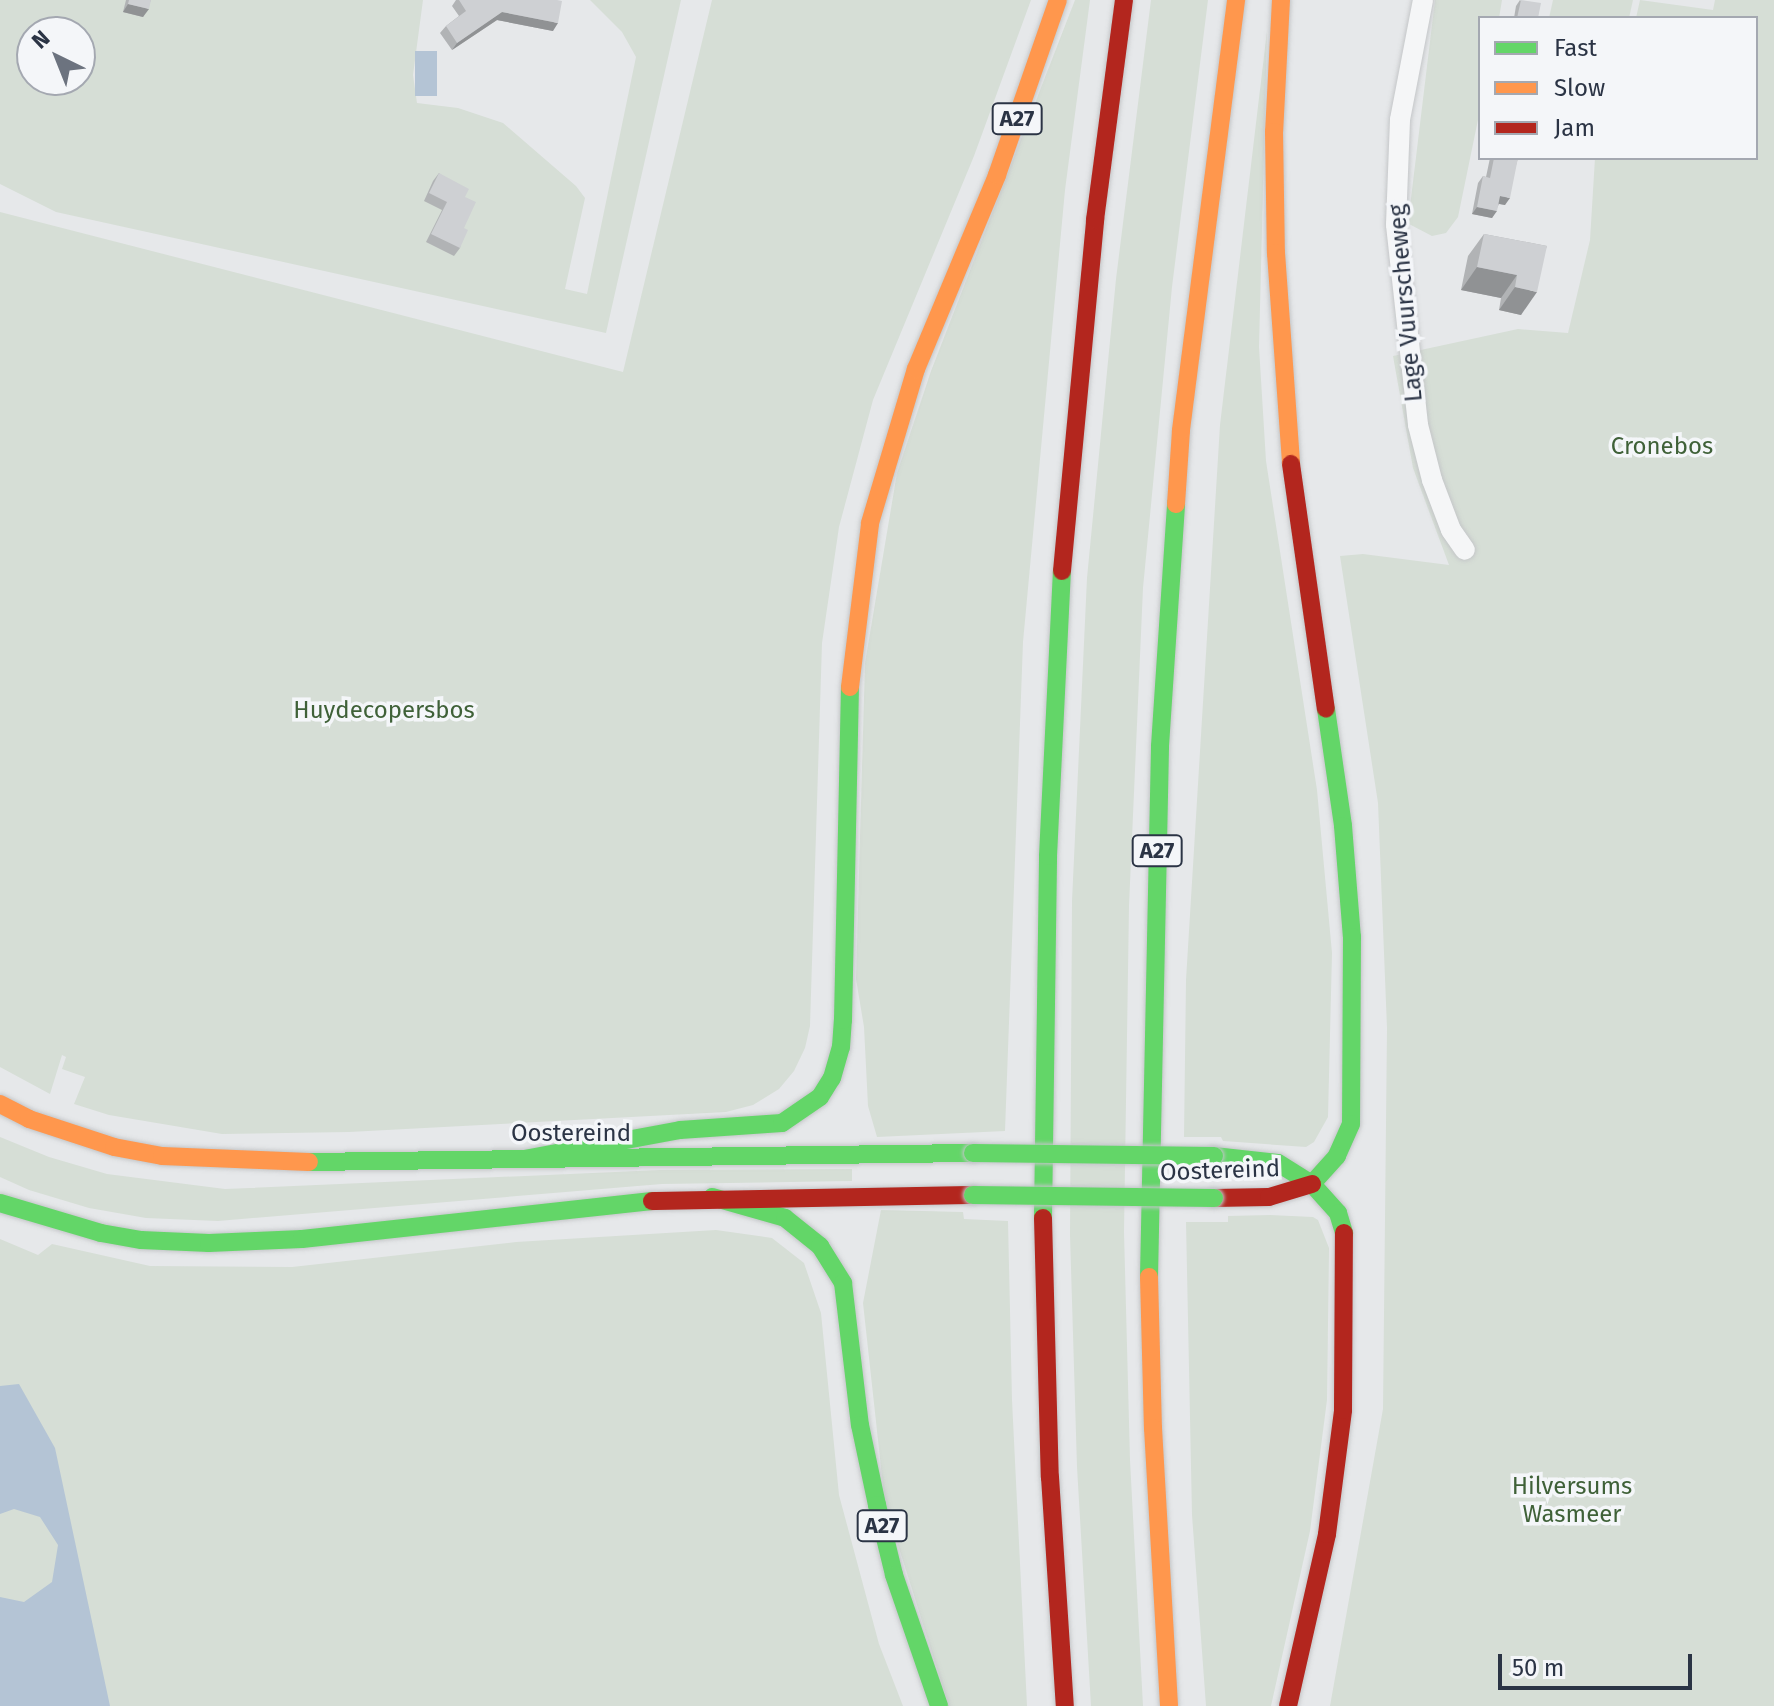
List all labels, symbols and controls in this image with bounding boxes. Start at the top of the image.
north arrow [16,16,96,96]
legend [1478,16,1758,160]
text: N [26,25,55,54]
text: Fast [1554,34,1597,62]
text: Slow [1554,74,1605,102]
road number: A27 [991,101,1043,137]
text: Jam [1554,114,1595,142]
street label: Lage Vuurscheweg [1383,203,1429,403]
park label: Cronebos [1611,433,1713,461]
park label: Huydecopersbos [293,697,475,725]
road number: A27 [1131,833,1183,869]
street label: Oostereind [511,1120,631,1148]
street label: Oostereind [1160,1155,1280,1187]
park label: Hilversums Wasmeer [1512,1473,1632,1529]
road number: A27 [856,1508,908,1544]
scale bar [1502,1638,1696,1688]
text: 50 m [1512,1654,1564,1682]

